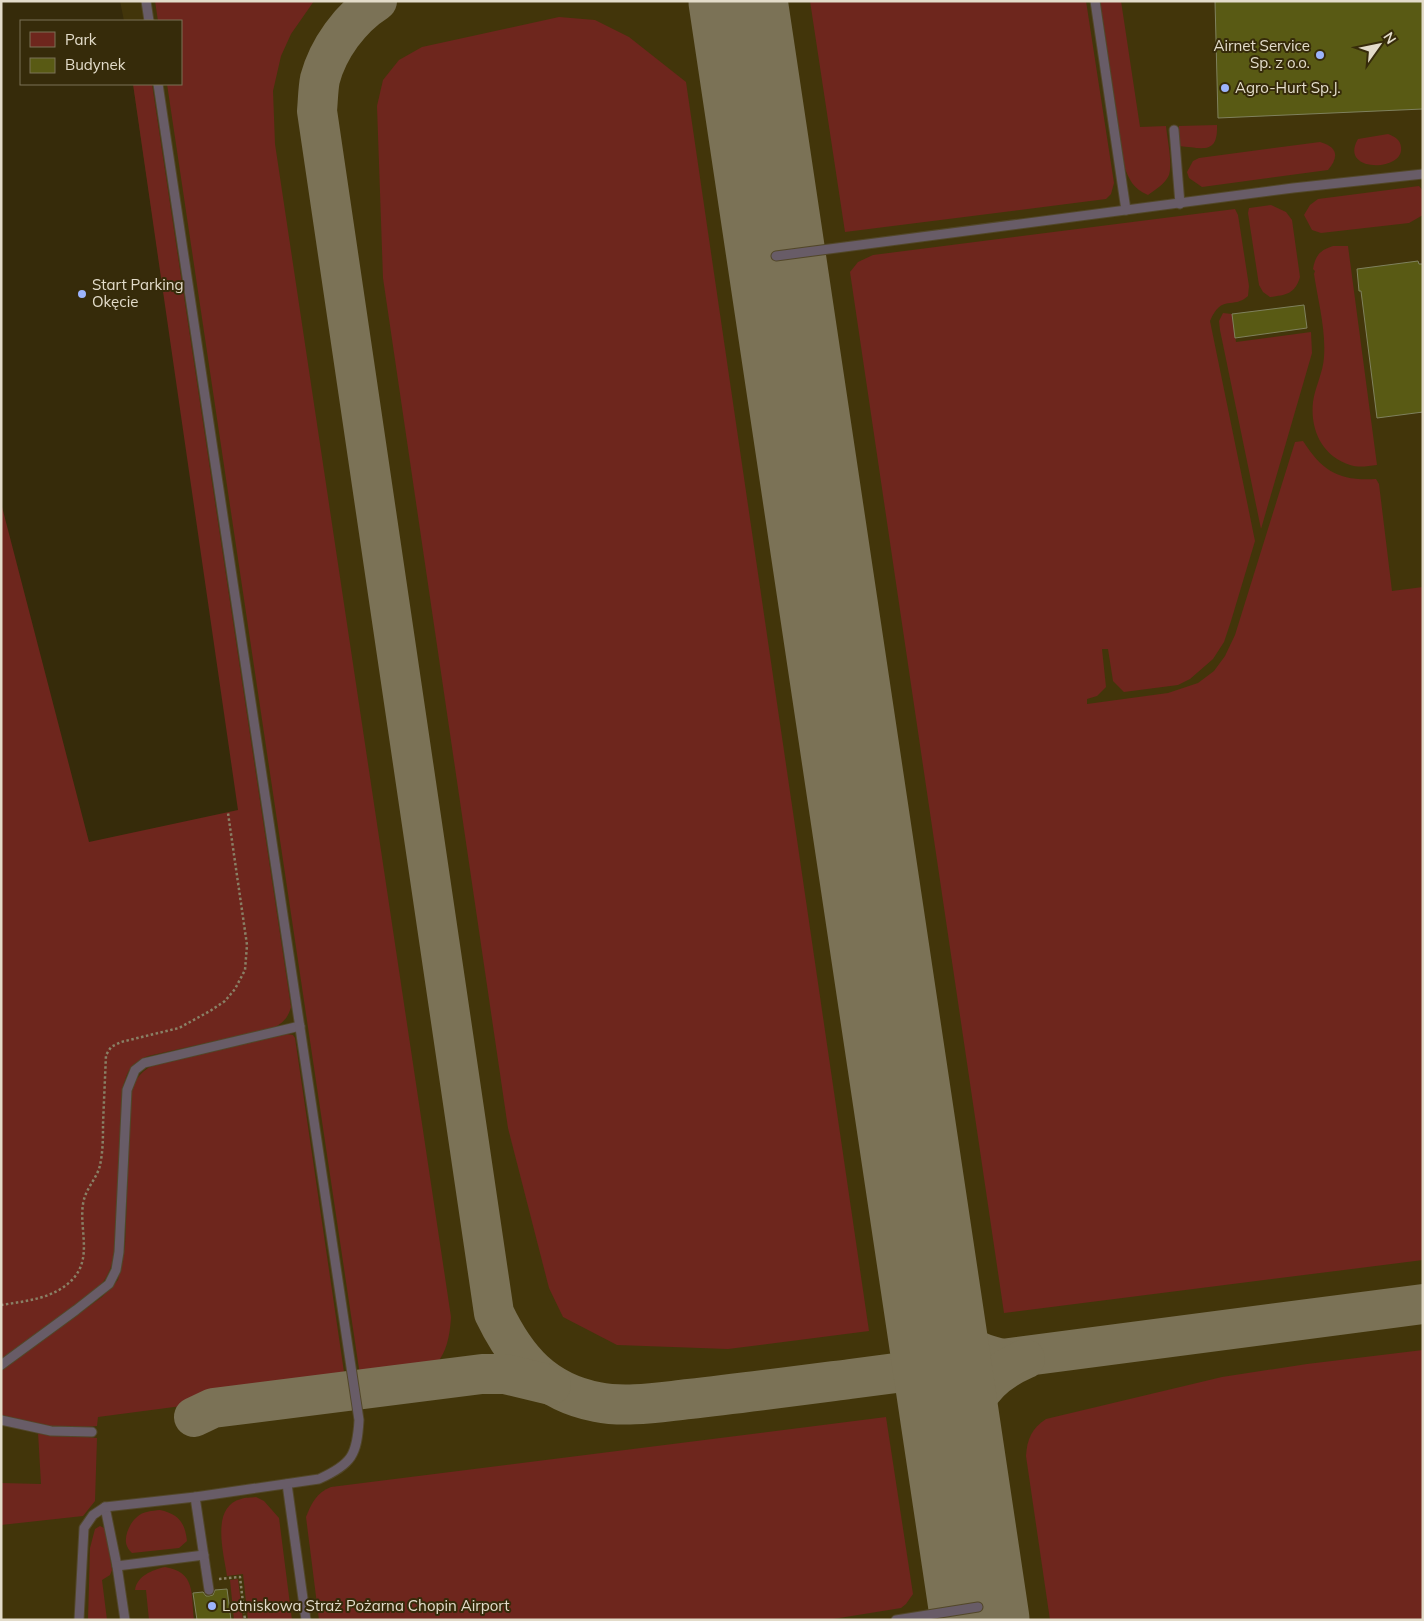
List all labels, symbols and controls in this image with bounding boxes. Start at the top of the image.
legend [20,20,182,85]
north arrow [1354,20,1404,70]
text: N [1379,29,1400,47]
text: Park [65,30,97,49]
place label: Airnet Service Sp. z o.o. [1213,36,1310,72]
marker: Airnet Service Sp. z o.o. [1314,49,1326,61]
text: Budynek [65,55,126,74]
place label: Agro-Hurt Sp.J. [1235,78,1341,97]
marker: Agro-Hurt Sp.J. [1219,82,1231,94]
place label: Start Parking Okęcie [92,275,184,311]
marker: Start Parking Okęcie [76,288,88,300]
place label: Lotniskowa Straż Pożarna Chopin Airport [222,1596,509,1615]
marker: Lotniskowa Straż Pożarna Chopin Airport [206,1600,218,1612]

